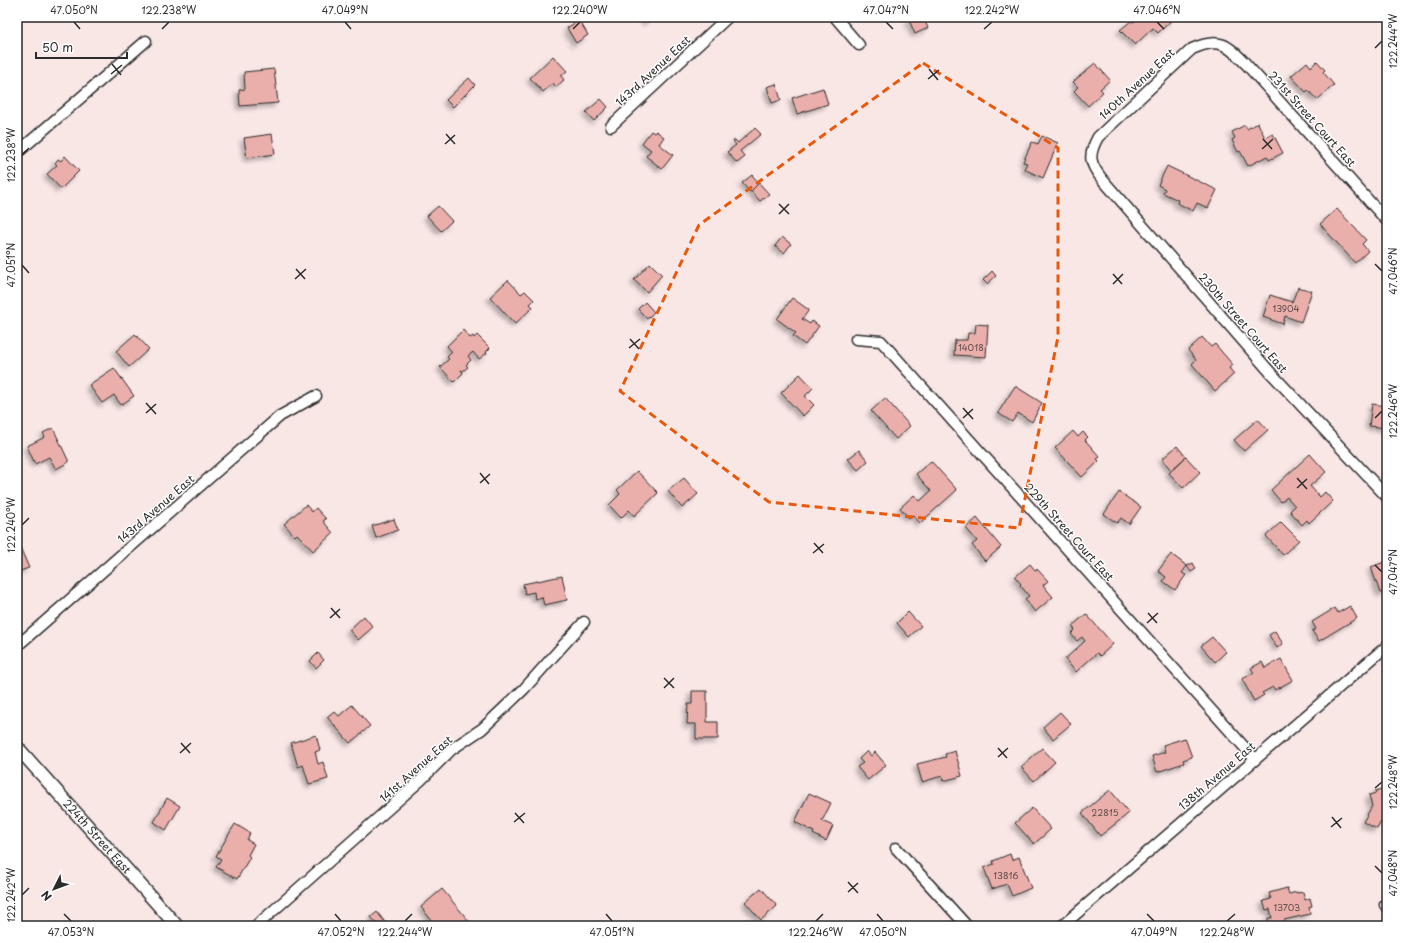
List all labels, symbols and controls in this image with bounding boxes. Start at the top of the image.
text: 47.050°N [50,2,98,17]
text: 122.238°W [142,2,197,17]
text: 47.049°N [322,2,368,17]
text: 122.240°W [552,2,608,17]
text: 47.047°N [863,2,909,17]
text: 122.242°W [965,2,1020,17]
text: 47.046°N [1133,2,1181,17]
text: 122.244°W [1385,13,1400,68]
street label: 143rd Avenue East [611,31,694,110]
scale bar [36,34,127,60]
text: 50 m [42,38,73,56]
street label: 140th Avenue East [1095,44,1179,123]
street label: 231st Street Court East [1265,67,1360,170]
text: 122.238°W [3,127,18,182]
text: 47.051°N [3,242,18,287]
text: 47.046°N [1385,247,1400,295]
street label: 230th Street Court East [1195,269,1292,377]
house number: 13904 [1272,301,1300,315]
house number: 14018 [958,340,984,354]
text: 122.246°W [1385,383,1400,438]
street label: 143rd Avenue East [114,470,198,547]
street label: 229th Street Court East [1021,479,1119,585]
text: 122.240°W [3,497,18,553]
text: 47.047°N [1385,549,1400,595]
street label: 141st Avenue East [375,731,456,806]
street label: 138th Avenue East [1175,737,1259,814]
text: 122.248°W [1385,754,1400,809]
street label: 224th Street East [59,795,135,877]
house number: 22815 [1091,805,1119,819]
text: 47.048°N [1385,849,1400,896]
text: 122.242°W [3,867,18,922]
house number: 13816 [994,868,1018,882]
north arrow [34,869,74,909]
text: N [37,887,55,905]
house number: 13703 [1274,900,1300,914]
text: 47.053°N [48,924,95,939]
text: 47.052°N [317,924,365,939]
text: 122.244°W [378,924,433,939]
text: 47.051°N [590,924,635,939]
text: 122.246°W [789,924,844,939]
text: 47.050°N [859,924,907,939]
text: 47.049°N [1131,924,1177,939]
text: 122.248°W [1200,924,1255,939]

